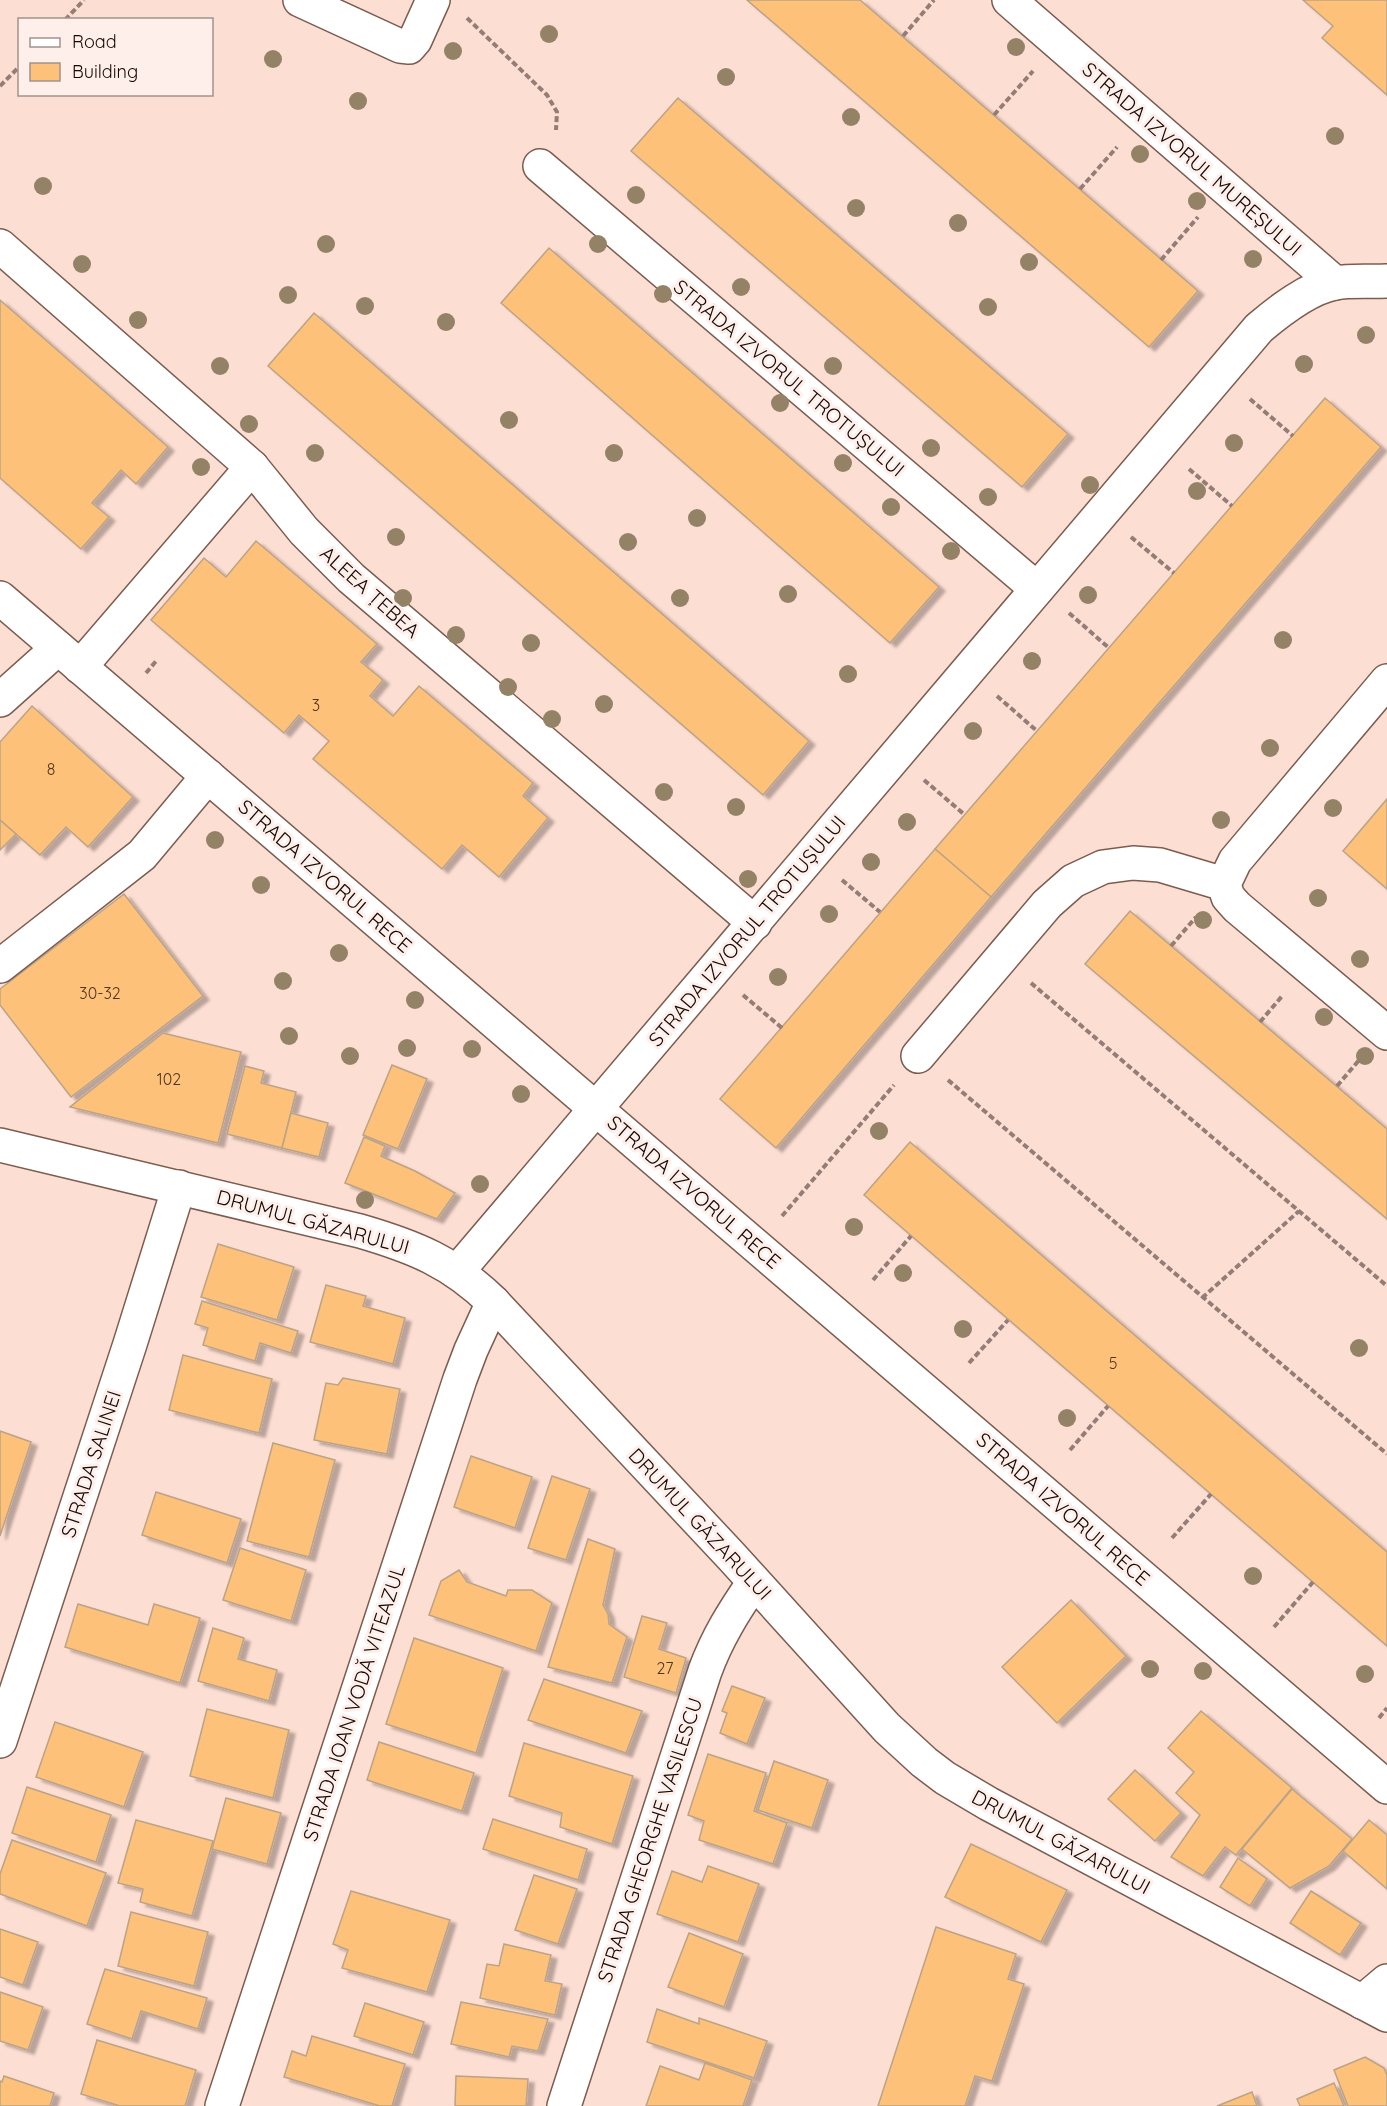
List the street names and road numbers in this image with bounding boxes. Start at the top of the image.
street label: STRADA IZVORUL MUREȘULUI [1077,56,1307,261]
street label: STRADA IZVORUL TROTUȘULUI [669,274,910,482]
street label: ALEEA ȚEBEA [315,540,425,643]
street label: STRADA IZVORUL RECE [234,794,417,958]
street label: STRADA IZVORUL TROTUȘULUI [643,810,851,1051]
street label: STRADA IZVORUL RECE [603,1110,786,1274]
street label: DRUMUL GĂZARULUI [214,1184,412,1259]
street label: STRADA SALINEI [55,1387,126,1541]
street label: STRADA IZVORUL RECE [972,1427,1155,1591]
street label: DRUMUL GĂZARULUI [624,1443,777,1605]
street label: STRADA IOAN VODĂ VITEAZUL [297,1561,410,1844]
street label: STRADA GHEORGHE VASILESCU [592,1694,707,1985]
street label: DRUMUL GĂZARULUI [968,1784,1155,1899]

